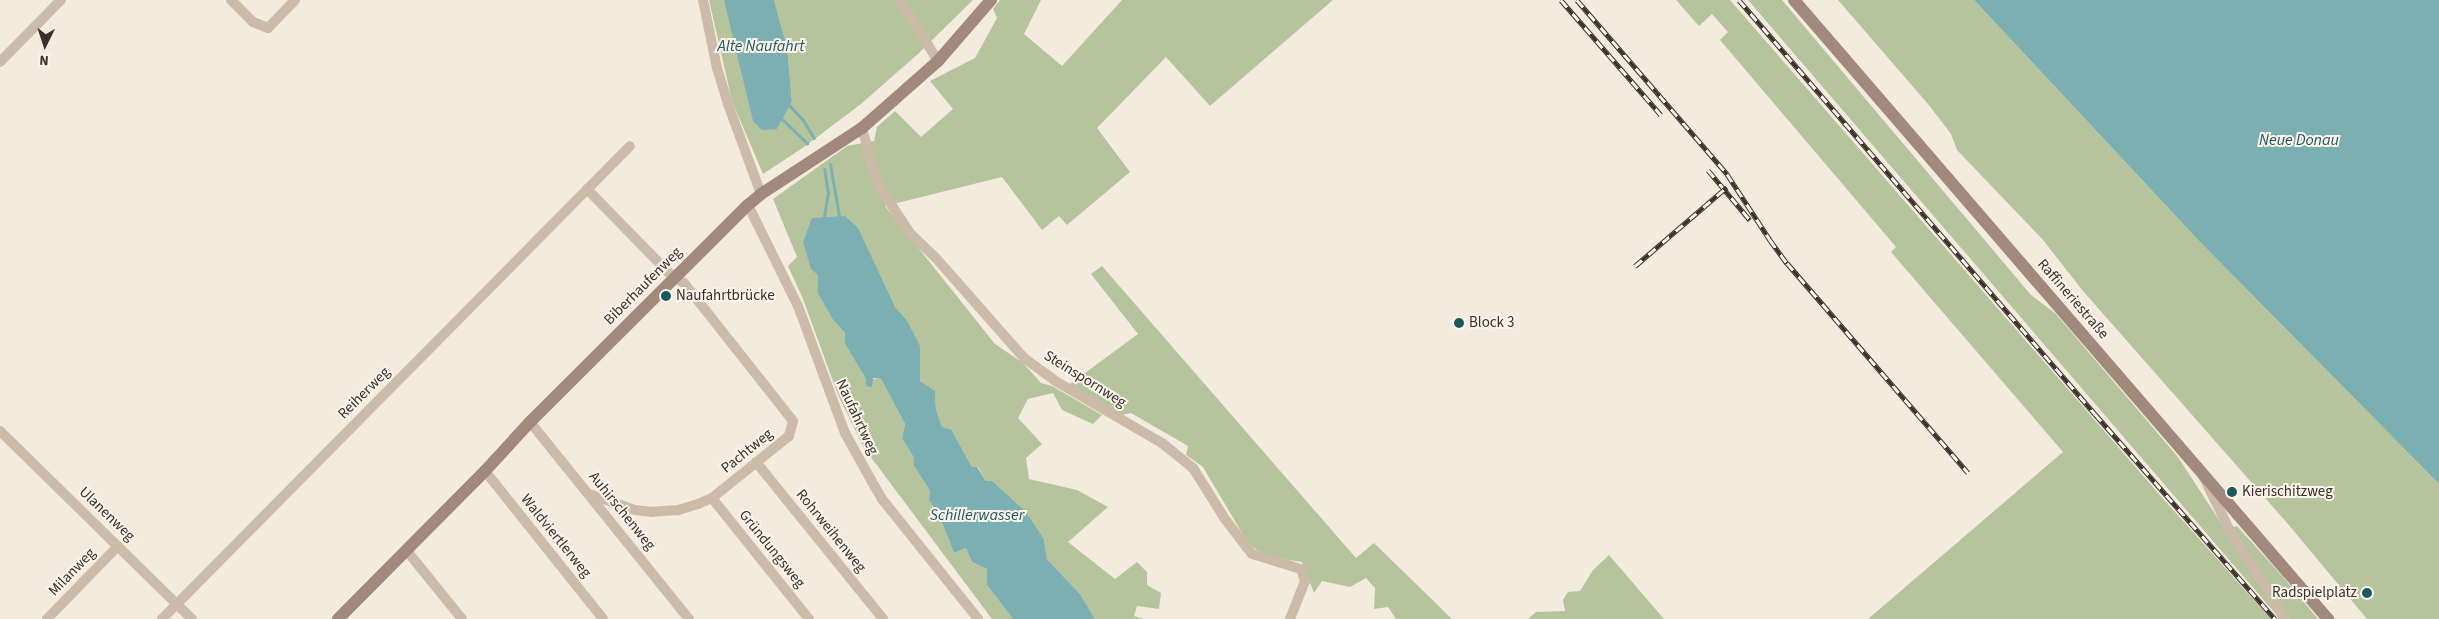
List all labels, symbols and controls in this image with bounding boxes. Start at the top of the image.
north arrow [20,20,70,70]
water label: Alte Naufahrt [718,36,804,56]
text: N [39,50,49,70]
water label: Neue Donau [2259,130,2339,150]
street label: Biberhaufenweg [600,243,686,329]
street label: Raffineriestraße [2033,255,2113,343]
place label: Naufahrtbrücke [676,287,775,305]
marker: Naufahrtbrücke [660,290,672,302]
place label: Block 3 [1469,314,1514,332]
marker: Block 3 [1453,317,1465,329]
street label: Steinspornweg [1041,347,1129,411]
street label: Reiherweg [334,363,394,423]
street label: Naufahrtweg [832,376,882,458]
street label: Pachtweg [718,425,776,477]
street label: Auhirschenweg [585,468,659,554]
street label: Ulanenweg [75,483,139,545]
place label: Kierischitzweg [2242,483,2333,501]
street label: Rohrweihenweg [792,486,870,576]
marker: Kierischitzweg [2226,486,2238,498]
street label: Waldviertlerweg [517,491,595,581]
water label: Schillerwasser [930,505,1024,525]
street label: Gründungsweg [735,506,809,592]
street label: Milanweg [45,544,99,600]
place label: Radspielplatz [2272,584,2357,602]
marker: Radspielplatz [2361,587,2373,599]

